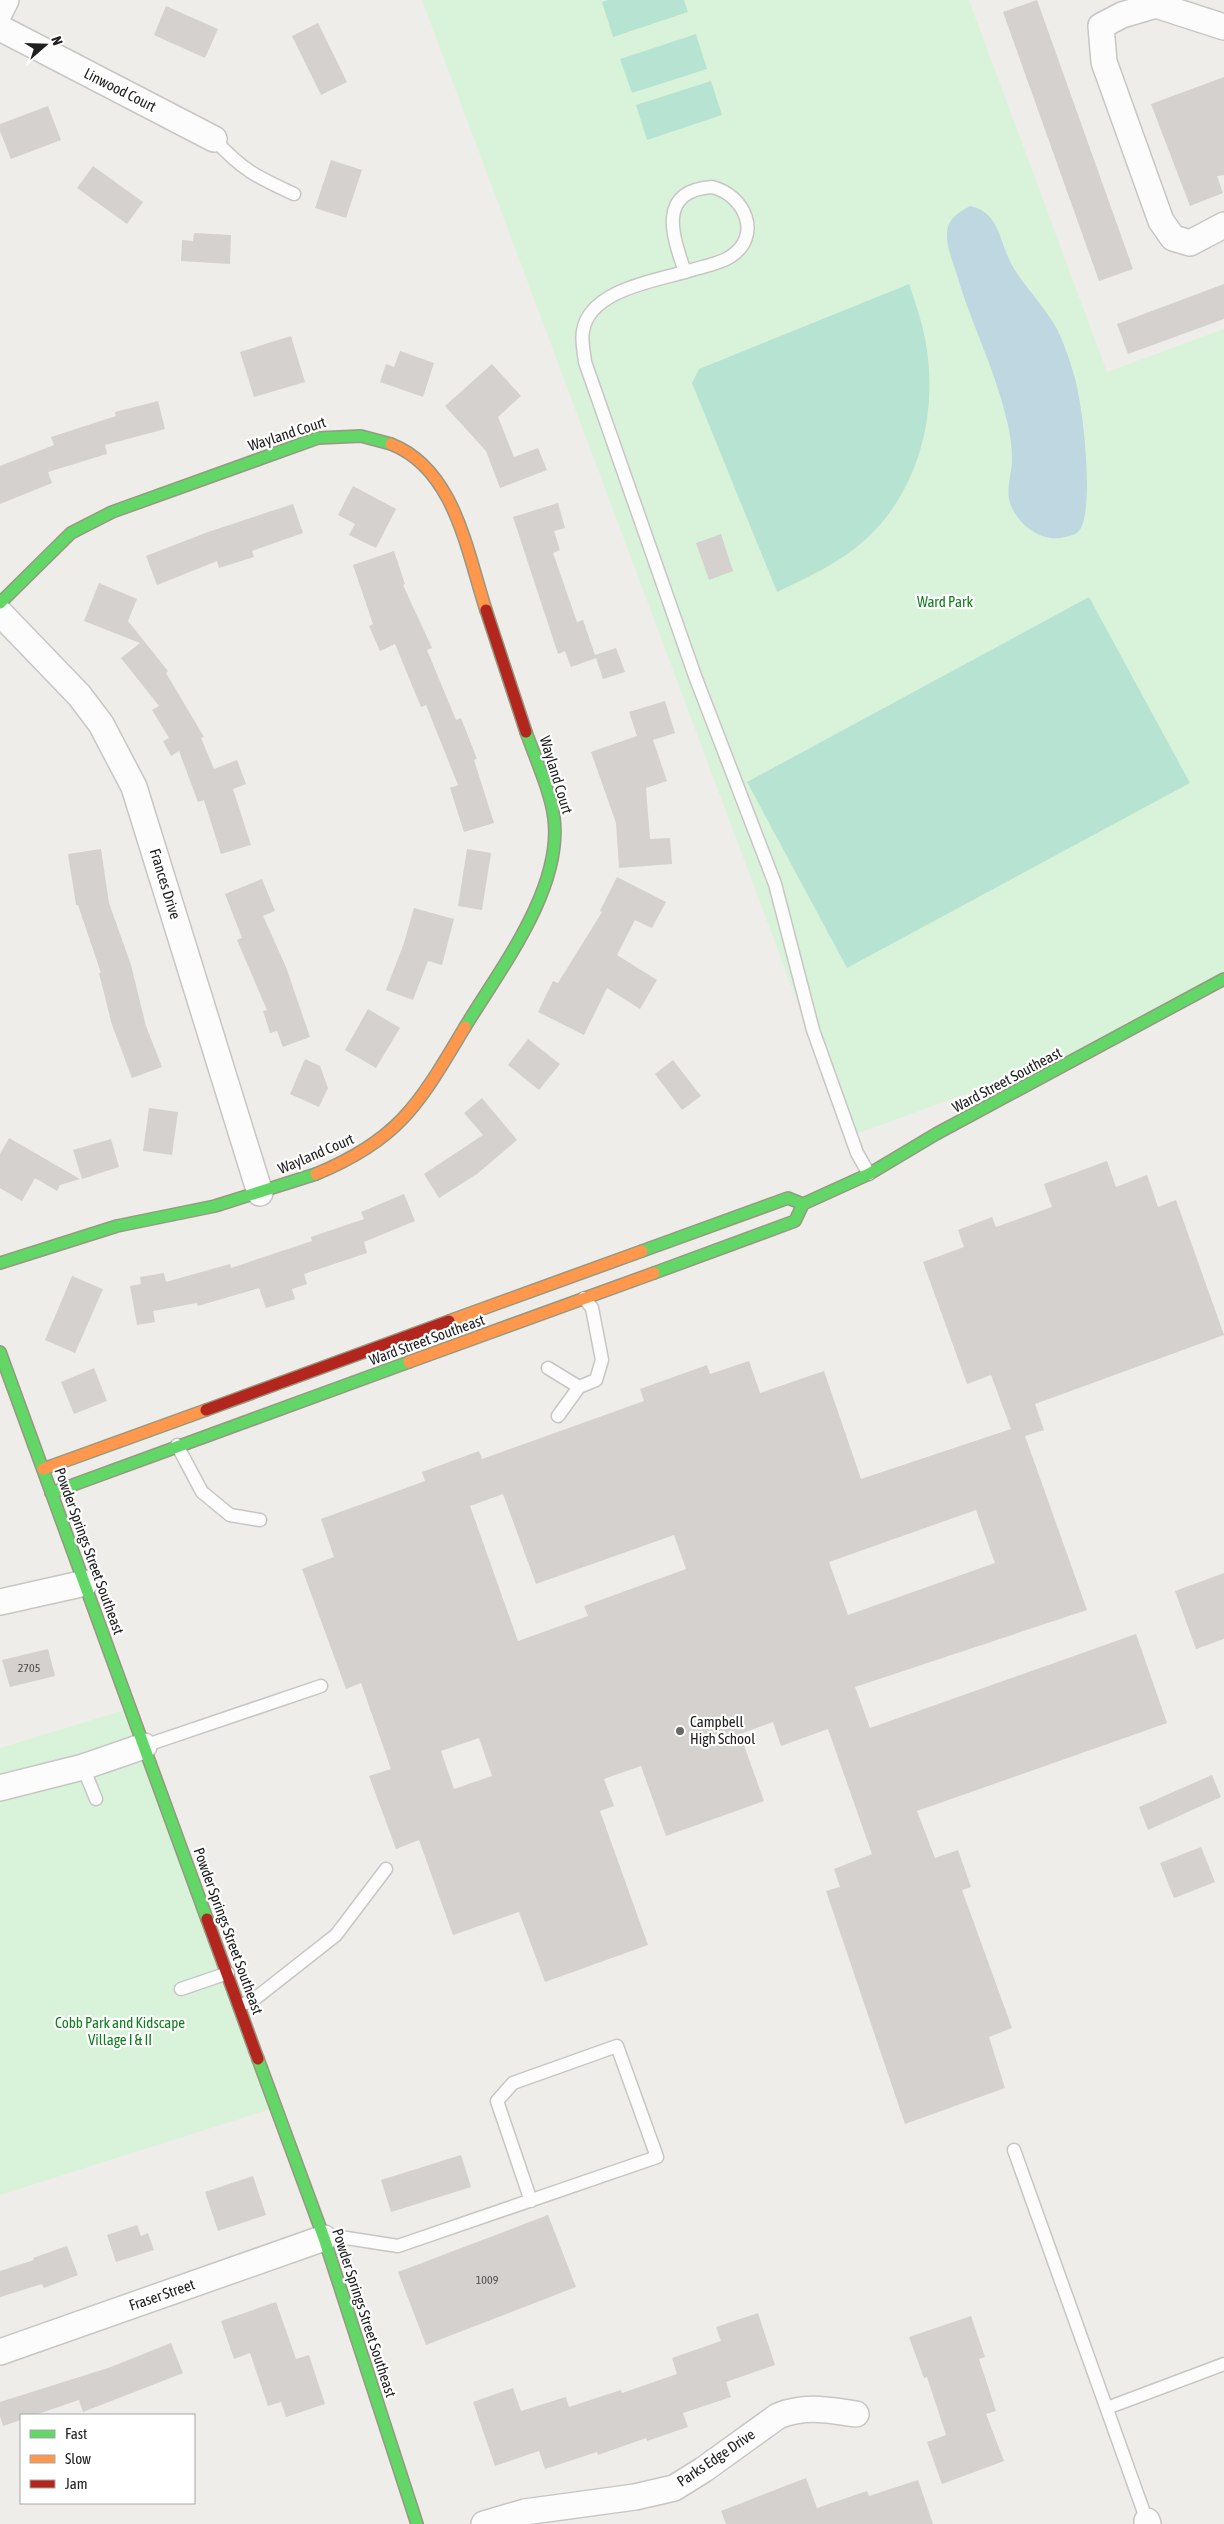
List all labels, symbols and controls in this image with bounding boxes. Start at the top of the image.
north arrow [20,20,70,70]
text: N [48,34,66,47]
street label: Linwood Court [82,64,159,115]
street label: Wayland Court [246,413,328,454]
park label: Ward Park [917,593,973,610]
street label: Wayland Court [537,734,576,816]
street label: Frances Drive [147,846,184,921]
street label: Ward Street Southeast [949,1044,1064,1116]
street label: Wayland Court [275,1130,356,1177]
street label: Ward Street Southeast [367,1311,487,1368]
street label: Powder Springs Street Southeast [51,1465,128,1637]
house number: 2705 [18,1661,40,1675]
place label: Campbell High School [690,1713,755,1747]
marker: Campbell High School [674,1725,686,1737]
street label: Powder Springs Street Southeast [190,1845,267,2017]
park label: Cobb Park and Kidscape Village I & II [55,2014,185,2048]
street label: Powder Springs Street Southeast [329,2226,400,2399]
house number: 1009 [476,2273,499,2287]
street label: Fraser Street [127,2275,197,2314]
legend [20,2414,195,2504]
text: Fast [65,2425,87,2442]
street label: Parks Edge Drive [674,2425,758,2490]
text: Slow [65,2450,91,2467]
text: Jam [65,2475,88,2492]

